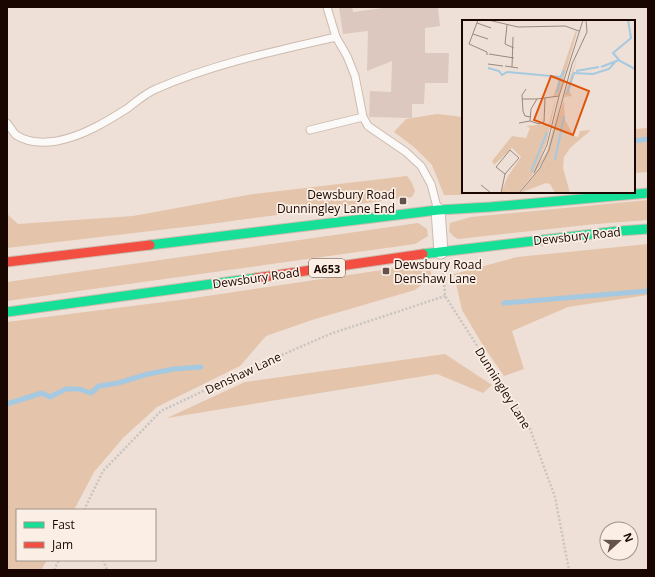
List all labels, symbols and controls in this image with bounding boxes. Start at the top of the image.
inset map [462,20,635,193]
place label: Dewsbury Road Dunningley Lane End [277,186,395,217]
marker: Dewsbury Road Dunningley Lane End [398,196,408,206]
street label: Dewsbury Road [532,223,622,249]
place label: Dewsbury Road Denshaw Lane [394,256,482,287]
road number: A653 [309,259,345,277]
street label: Dewsbury Road [211,263,301,293]
marker: Dewsbury Road Denshaw Lane [381,266,391,276]
street label: Dunningley Lane [471,344,535,432]
street label: Denshaw Lane [202,348,284,398]
legend [16,509,156,561]
text: Fast [52,516,75,533]
north arrow [599,521,639,561]
text: N [620,530,637,544]
text: Jam [51,536,73,553]

